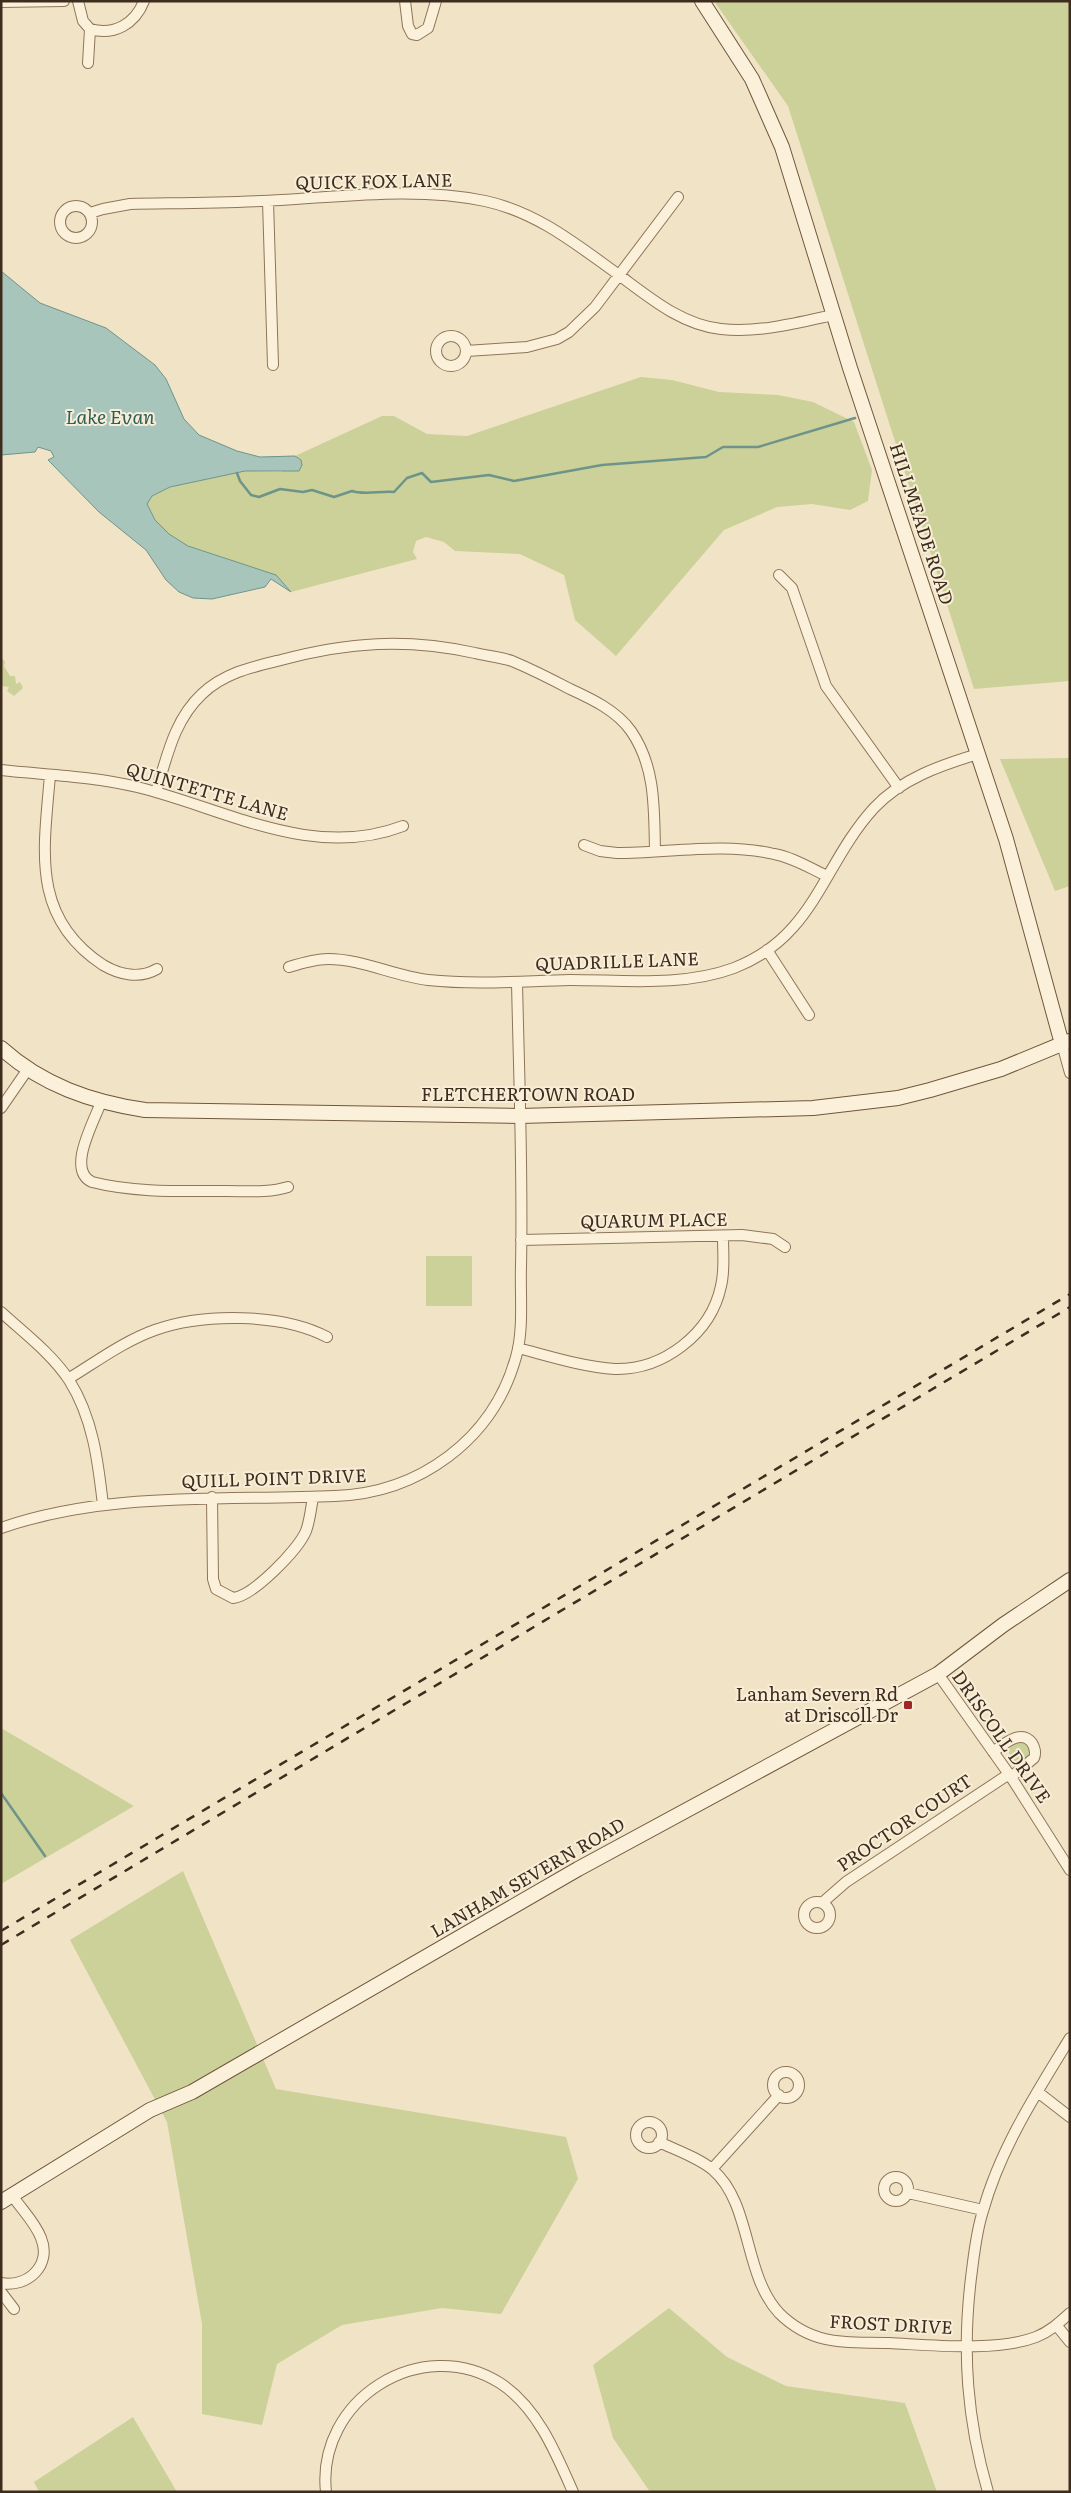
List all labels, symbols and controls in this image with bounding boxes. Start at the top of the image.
street label: QUICK FOX LANE [295,166,453,195]
water label: Lake Evan [65,402,155,430]
street label: HILLMEADE ROAD [883,439,961,608]
street label: QUINTETTE LANE [123,754,292,827]
street label: QUADRILLE LANE [535,944,699,977]
street label: FLETCHERTOWN ROAD [421,1080,635,1107]
street label: QUARUM PLACE [580,1205,728,1234]
street label: QUILL POINT DRIVE [181,1461,367,1494]
street label: DRISCOLL DRIVE [946,1664,1058,1808]
place label: Lanham Severn Rd at Driscoll Dr [736,1680,898,1728]
marker: Lanham Severn Rd at Driscoll Dr [902,1699,914,1711]
street label: PROCTOR COURT [831,1766,977,1877]
street label: LANHAM SEVERN ROAD [425,1810,629,1943]
street label: FROST DRIVE [829,2307,953,2340]

